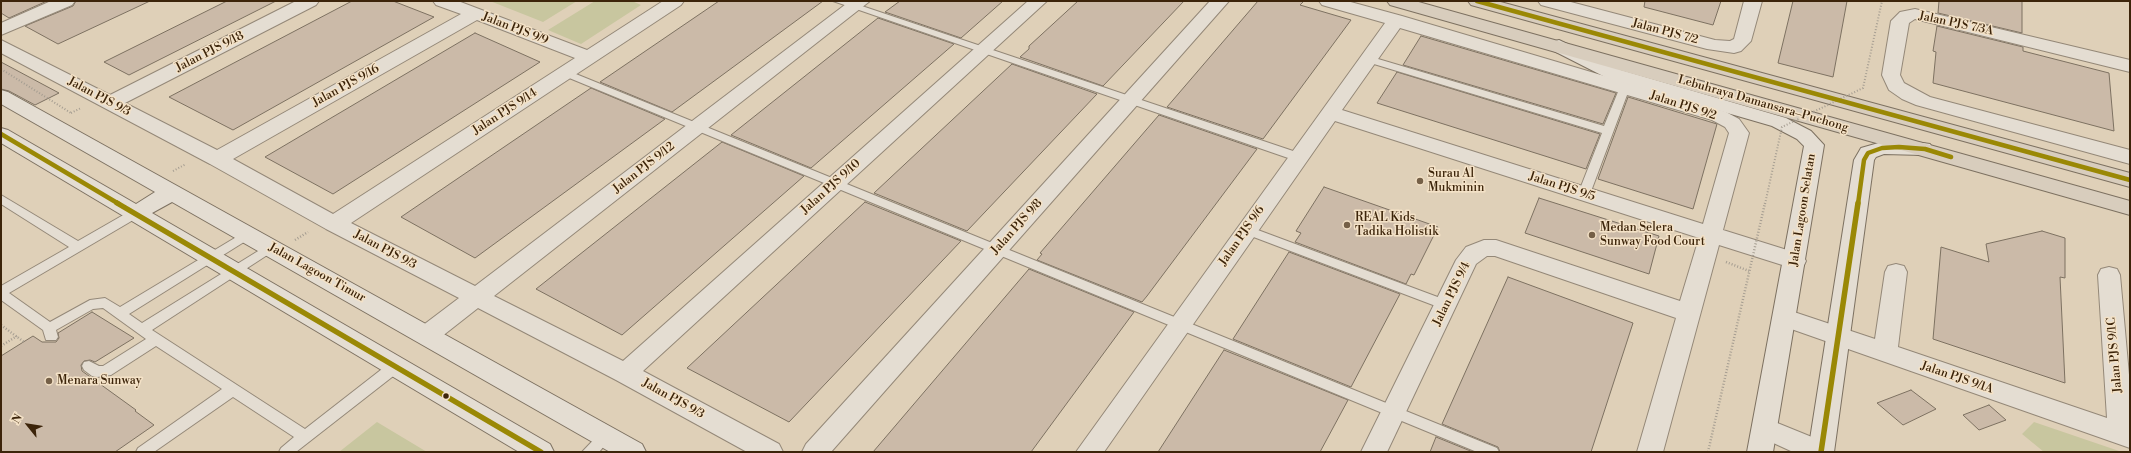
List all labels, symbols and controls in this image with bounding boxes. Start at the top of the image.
street label: Jalan PJS 7/3A [1917,9,1995,39]
street label: Jalan PJS 9/9 [480,10,550,48]
street label: Jalan PJS 7/2 [1630,16,1700,48]
street label: Jalan PJS 9/18 [173,29,247,75]
street label: Jalan PJS 9/16 [310,62,382,110]
street label: Lebuhraya Damansara–Puchong [1676,73,1850,135]
street label: Jalan PJS 9/3 [65,74,133,120]
street label: Jalan PJS 9/14 [470,86,540,138]
street label: Jalan PJS 9/2 [1648,88,1718,124]
street label: Jalan PJS 9/12 [610,139,678,197]
street label: Jalan Lagoon Selatan [1787,153,1819,267]
street label: Jalan PJS 9/10 [798,157,864,217]
place label: Surau Al Mukminin [1428,167,1484,195]
street label: Jalan PJS 9/5 [1527,170,1597,204]
marker: Surau Al Mukminin [1415,176,1425,186]
street label: Jalan PJS 9/8 [988,196,1046,258]
street label: Jalan PJS 9/6 [1216,203,1268,269]
place label: REAL Kids Tadika Holistik [1355,211,1438,239]
marker: REAL Kids Tadika Holistik [1342,220,1352,230]
place label: Medan Selera Sunway Food Court [1600,221,1705,249]
street label: Jalan PJS 9/3 [351,227,419,273]
marker: Medan Selera Sunway Food Court [1587,230,1597,240]
street label: Jalan Lagoon Timur [266,240,368,306]
street label: Jalan PJS 9/4 [1430,260,1474,328]
street label: Jalan PJS 9/1C [2105,317,2125,393]
street label: Jalan PJS 9/1A [1919,359,1995,397]
place label: Menara Sunway [57,374,142,388]
marker: Menara Sunway [44,376,54,386]
street label: Jalan PJS 9/3 [639,376,707,422]
unlabelled marker [441,391,451,401]
north arrow [8,405,48,445]
text: N [9,412,26,426]

